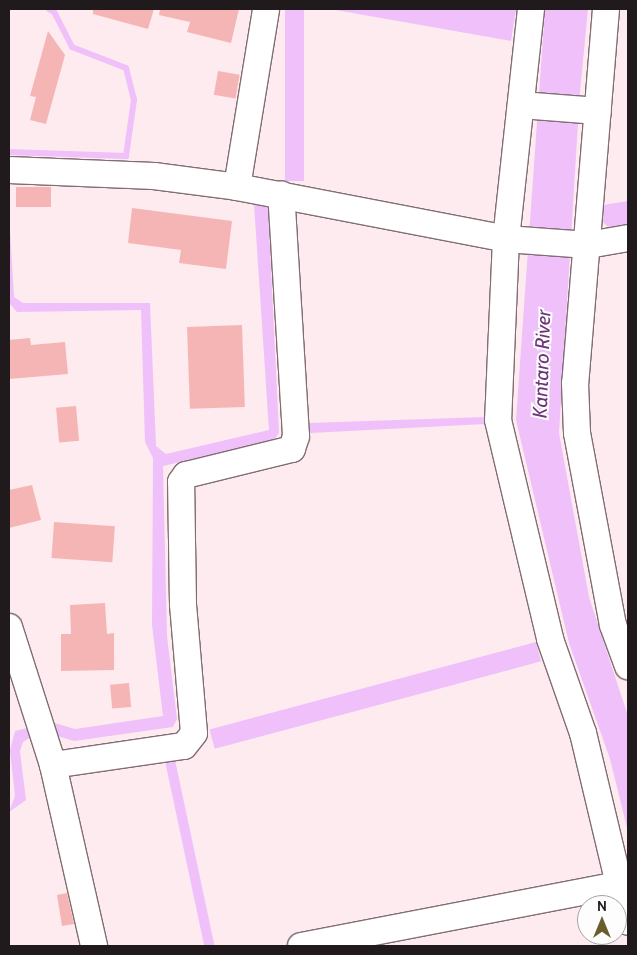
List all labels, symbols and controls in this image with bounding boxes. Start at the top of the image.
water label: Kantaro River [528,309,556,419]
north arrow [577,895,627,945]
text: N [597,897,607,915]

